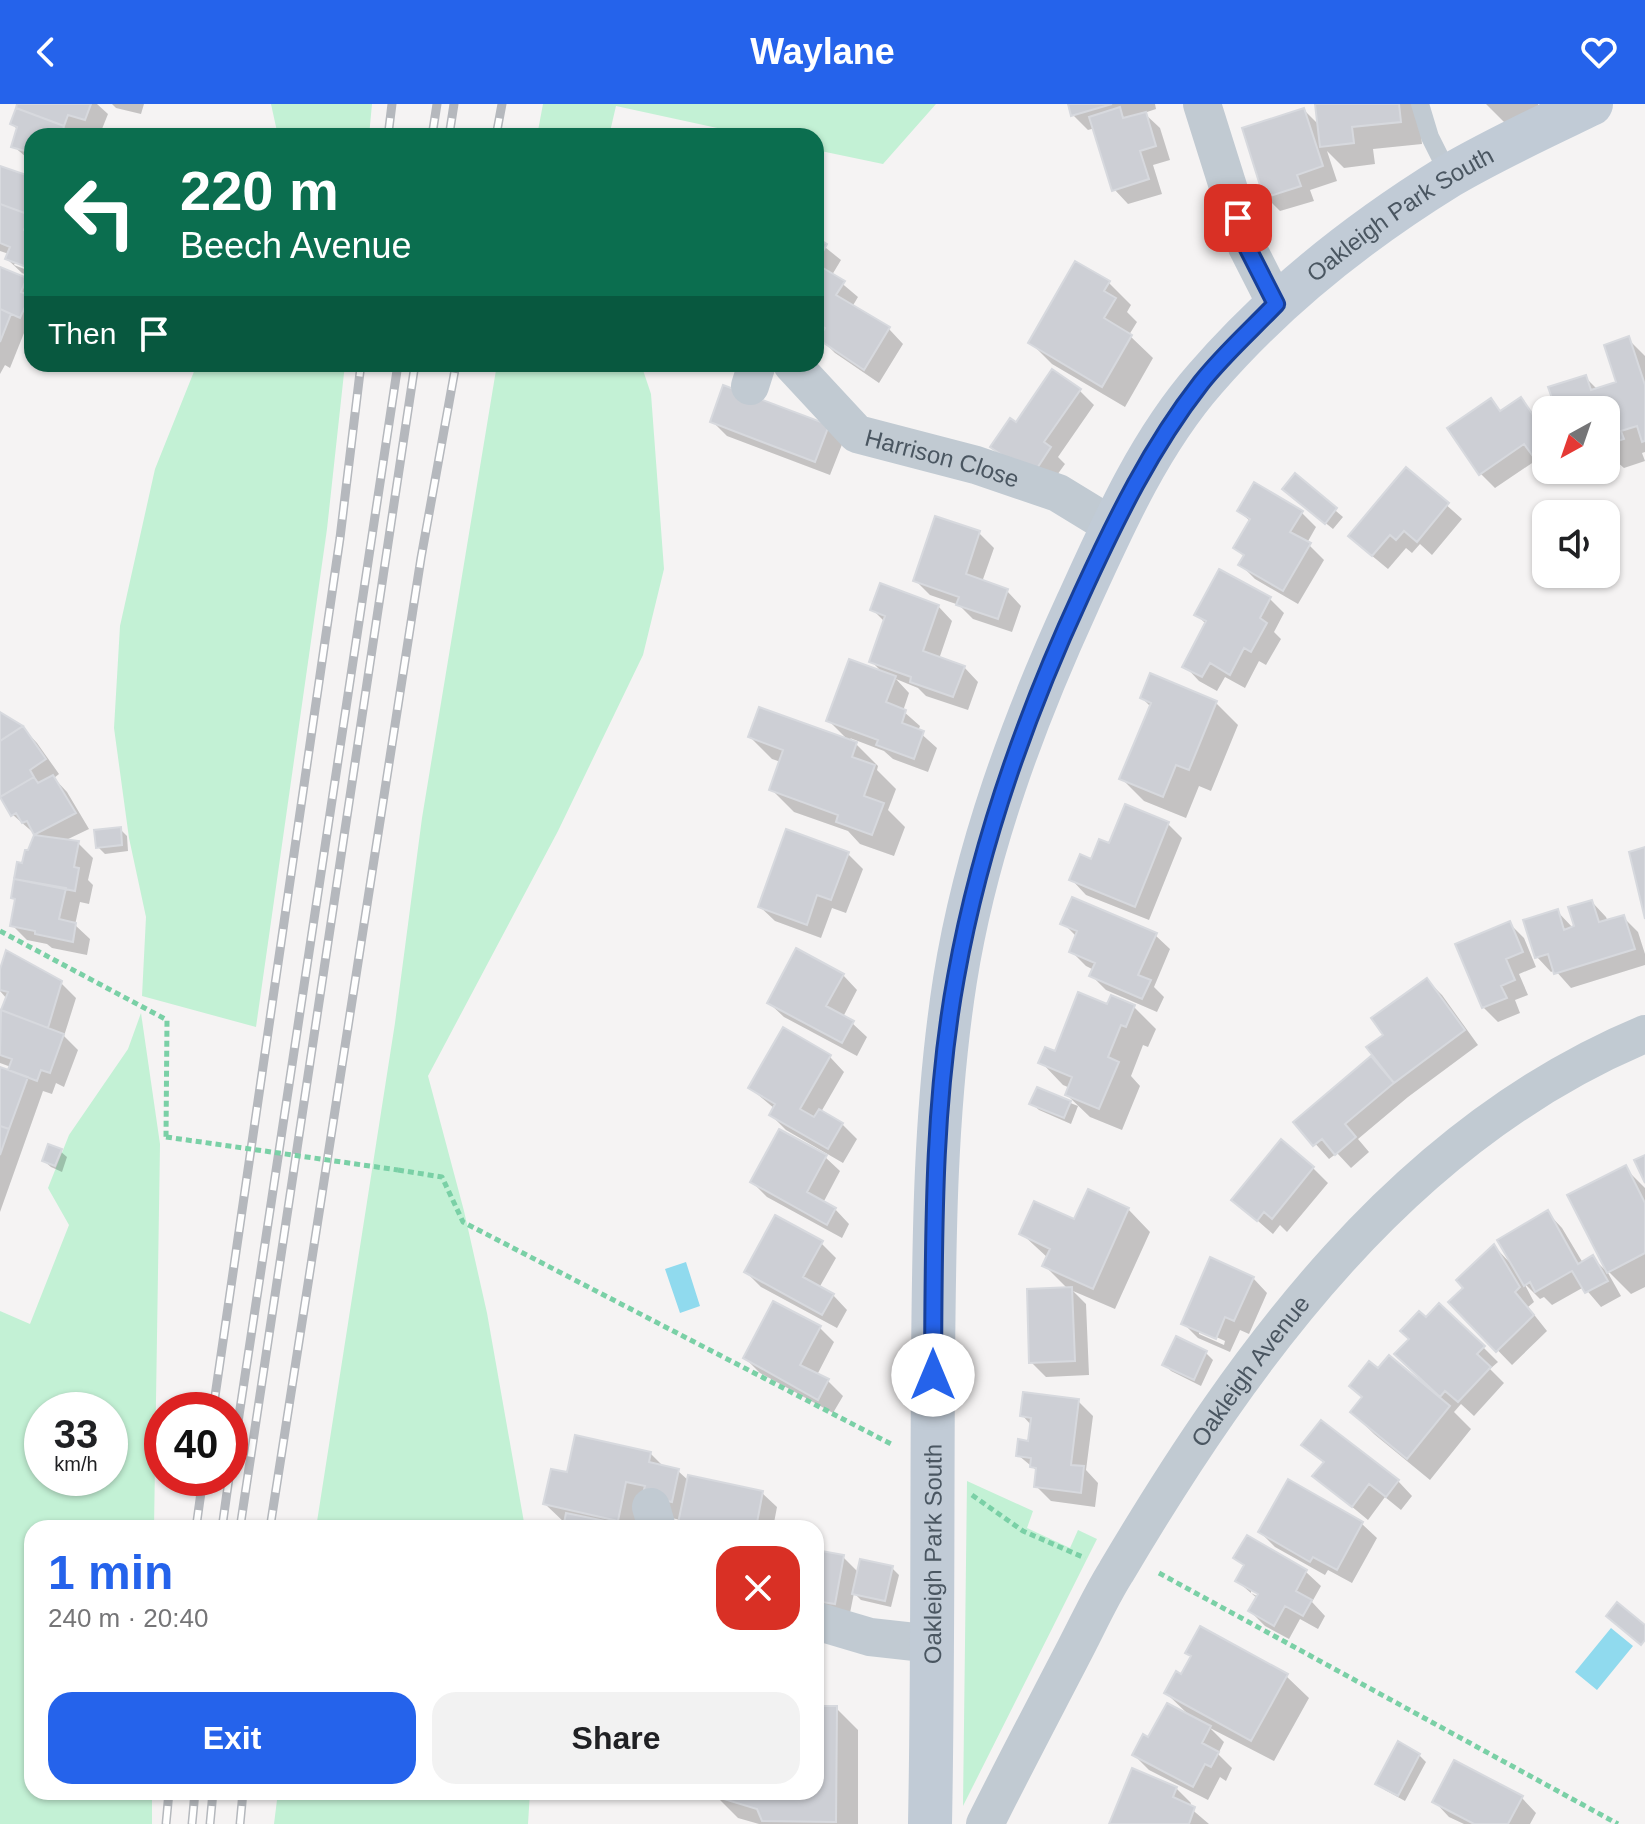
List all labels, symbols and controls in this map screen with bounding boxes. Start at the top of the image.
icon: back [24,30,68,74]
icon: heart [1577,30,1621,74]
text: Waylane [750,31,895,72]
street label: Oakleigh Park South [1301,141,1498,287]
text: 220 m [180,159,339,222]
icon: left [48,160,152,264]
pin [1204,184,1272,252]
icon: arrive [1216,196,1260,240]
text: Beech Avenue [180,225,412,266]
icon: arrive [132,312,176,356]
text: Then [48,317,116,350]
north arrow [1532,396,1620,484]
map controls [1532,396,1620,588]
street label: Harrison Close [862,423,1023,492]
button: sound [1532,500,1620,588]
street label: Oakleigh Avenue [1185,1290,1315,1451]
position arrow [891,1333,975,1417]
speed limit sign: 40 [144,1392,248,1496]
text: 33 [54,1412,98,1456]
street label: Oakleigh Park South [918,1444,946,1664]
text: km/h [54,1453,98,1475]
text: 1 min [48,1546,173,1599]
button: close [716,1546,800,1630]
text: 240 m · 20:40 [48,1603,208,1633]
button: Exit [48,1692,416,1784]
button: Share [432,1692,800,1784]

